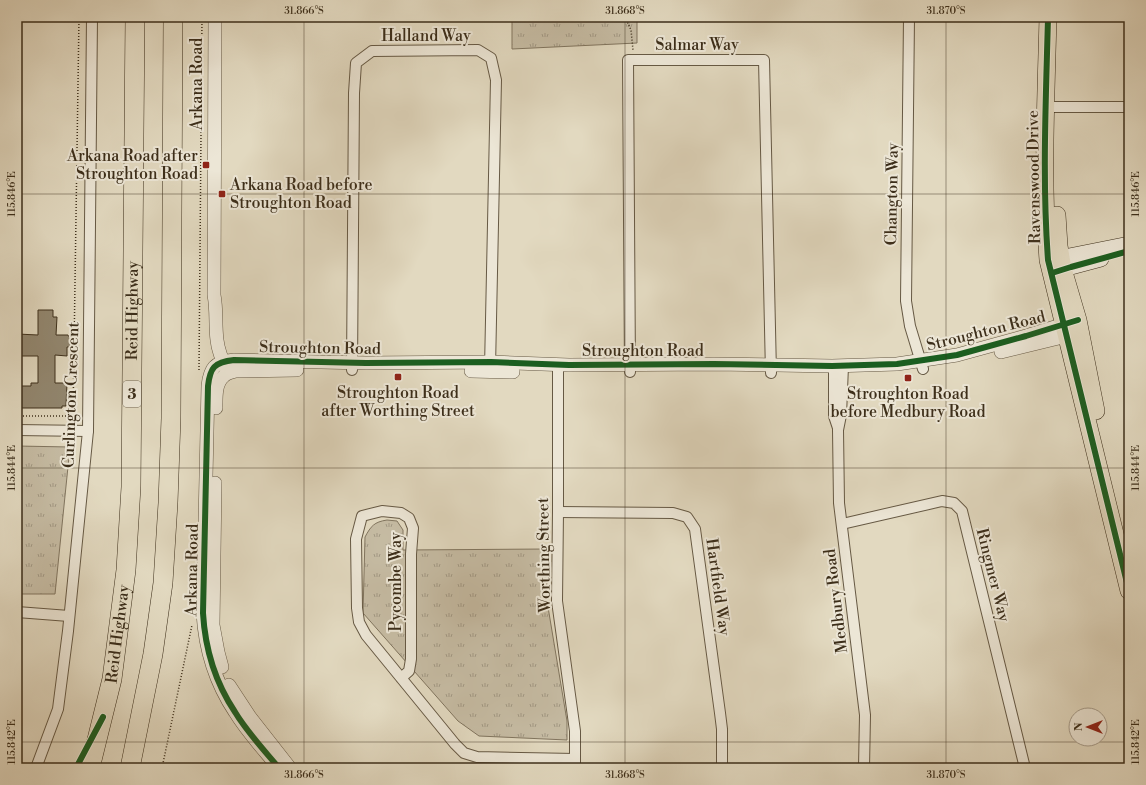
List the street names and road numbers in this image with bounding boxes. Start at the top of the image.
street label: Halland Way [381,26,471,46]
street label: Salmar Way [655,35,739,55]
street label: Arkana Road [187,38,207,131]
street label: Ravenswood Drive [1023,110,1045,244]
street label: Changton Way [881,142,903,246]
street label: Reid Highway [122,261,143,361]
street label: Stroughton Road [924,307,1048,355]
street label: Curlington Crescent [58,321,84,468]
street label: Stroughton Road [259,337,381,359]
street label: Stroughton Road [582,341,704,361]
road number: 3 [123,381,141,407]
street label: Worthing Street [533,497,555,614]
street label: Arkana Road [181,523,203,618]
street label: Ringmer Way [972,526,1014,624]
street label: Pycombe Way [386,532,406,632]
street label: Hartfield Way [701,537,735,637]
street label: Medbury Road [820,548,852,654]
street label: Reid Highway [102,583,134,685]

